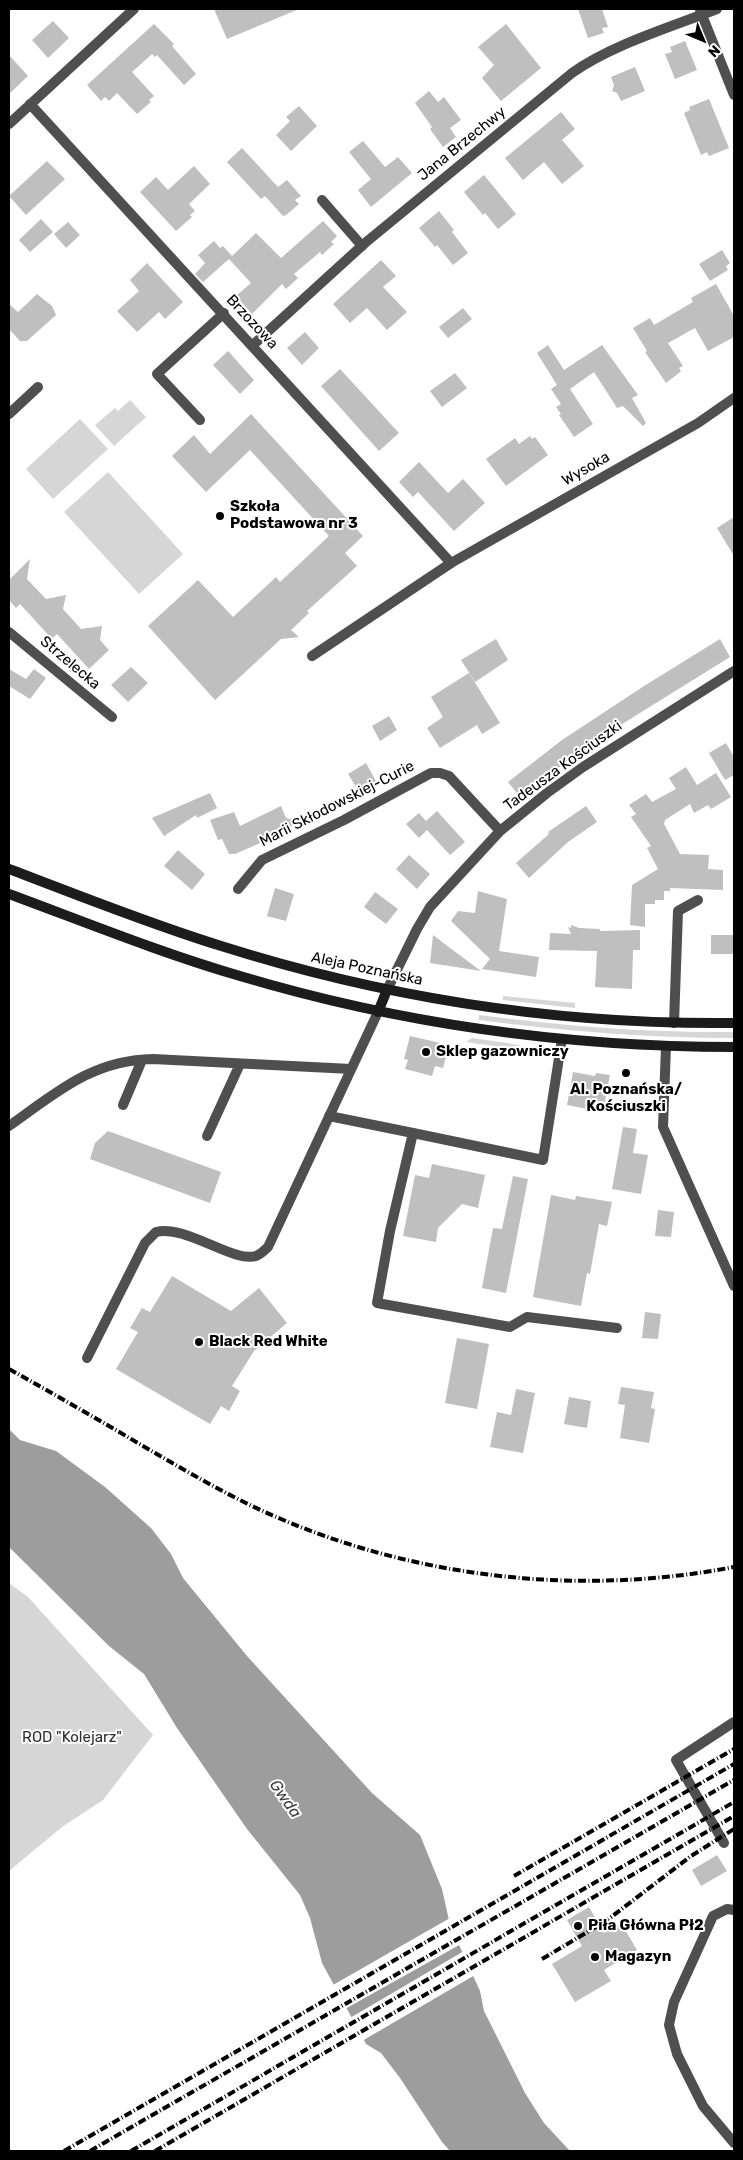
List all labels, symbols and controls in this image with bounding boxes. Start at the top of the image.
north arrow [678,15,728,65]
text: N [704,41,724,61]
street label: Jana Brzechwy [414,103,510,185]
street label: Brzozowa [222,291,282,353]
street label: Wysoka [559,448,613,490]
place label: Szkoła Podstawowa nr 3 [230,498,358,533]
marker: Szkoła Podstawowa nr 3 [214,510,226,522]
street label: Strzelecka [36,633,104,693]
street label: Tadeusza Kościuszki [500,717,626,815]
street label: Marii Skłodowskiej-Curie [257,757,417,851]
street label: Aleja Poznańska [310,948,424,990]
place label: Sklep gazowniczy [436,1043,569,1061]
marker: Sklep gazowniczy [420,1046,432,1058]
marker: Al. Poznańska/ Kościuszki [620,1067,632,1079]
place label: Al. Poznańska/ Kościuszki [570,1081,682,1116]
place label: Black Red White [209,1333,328,1351]
marker: Black Red White [193,1336,205,1348]
park label: ROD "Kolejarz" [22,1729,122,1747]
water label: Gwda [265,1776,305,1822]
place label: Piła Główna Pł2 [588,1917,704,1935]
marker: Piła Główna Pł2 [572,1920,584,1932]
place label: Magazyn [605,1948,671,1966]
marker: Magazyn [589,1951,601,1963]

